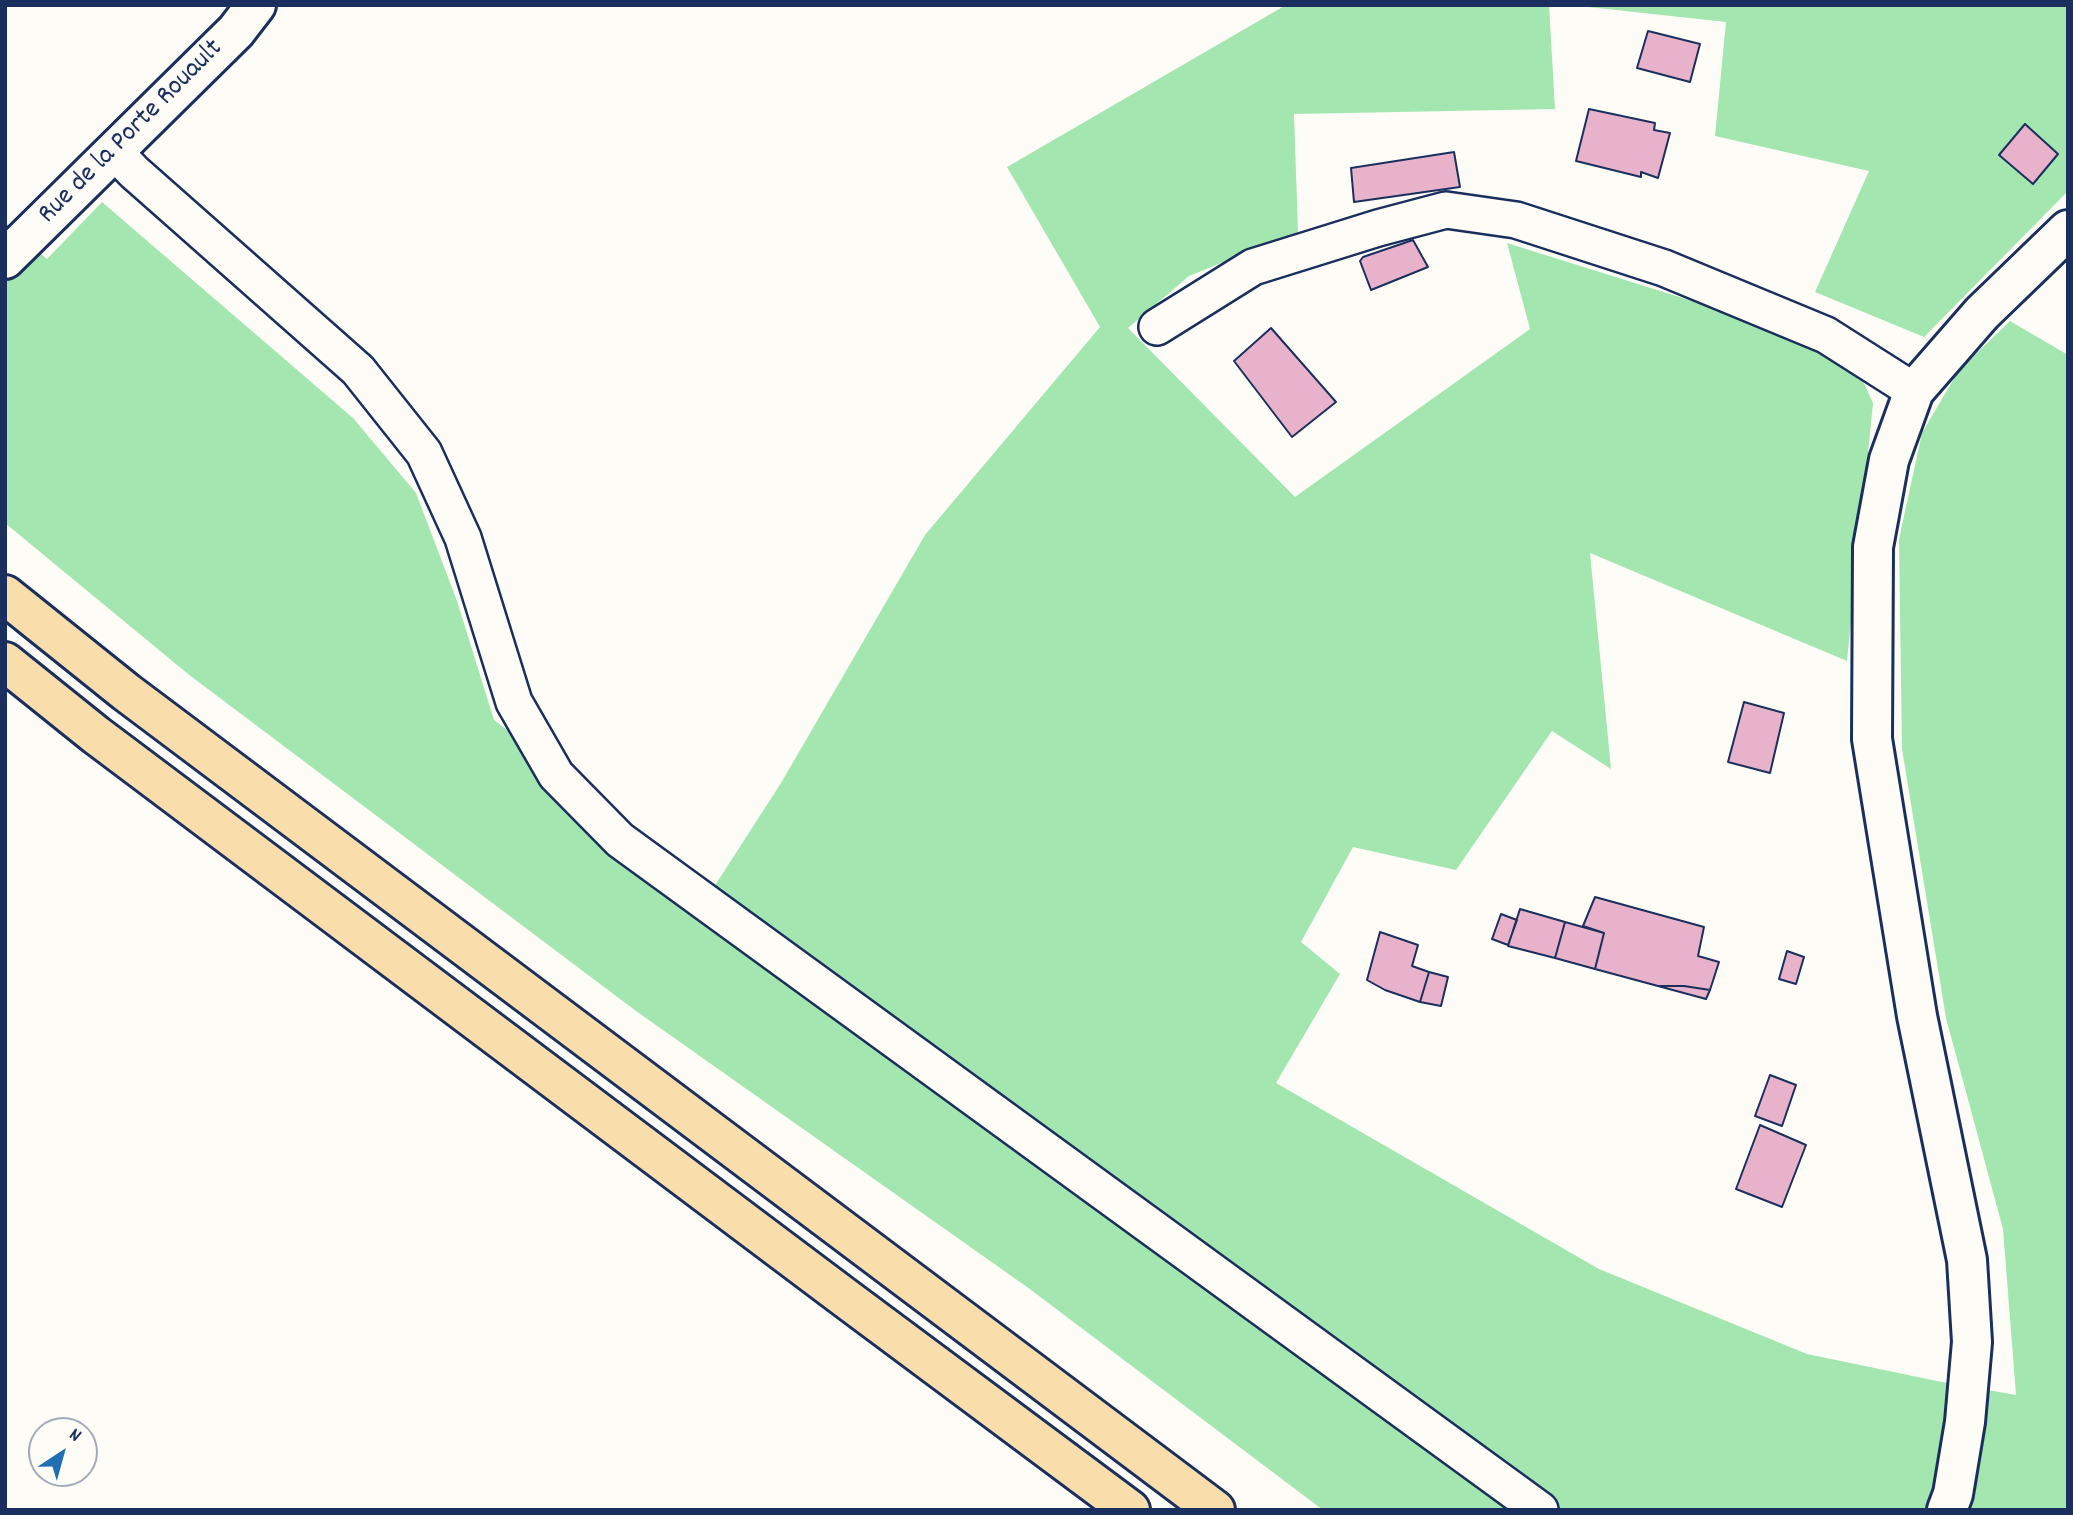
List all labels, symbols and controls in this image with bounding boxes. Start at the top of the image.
street label: Rue de la Porte Rouault [33,34,231,232]
north arrow [28,1417,98,1487]
text: N [63,1423,86,1450]

